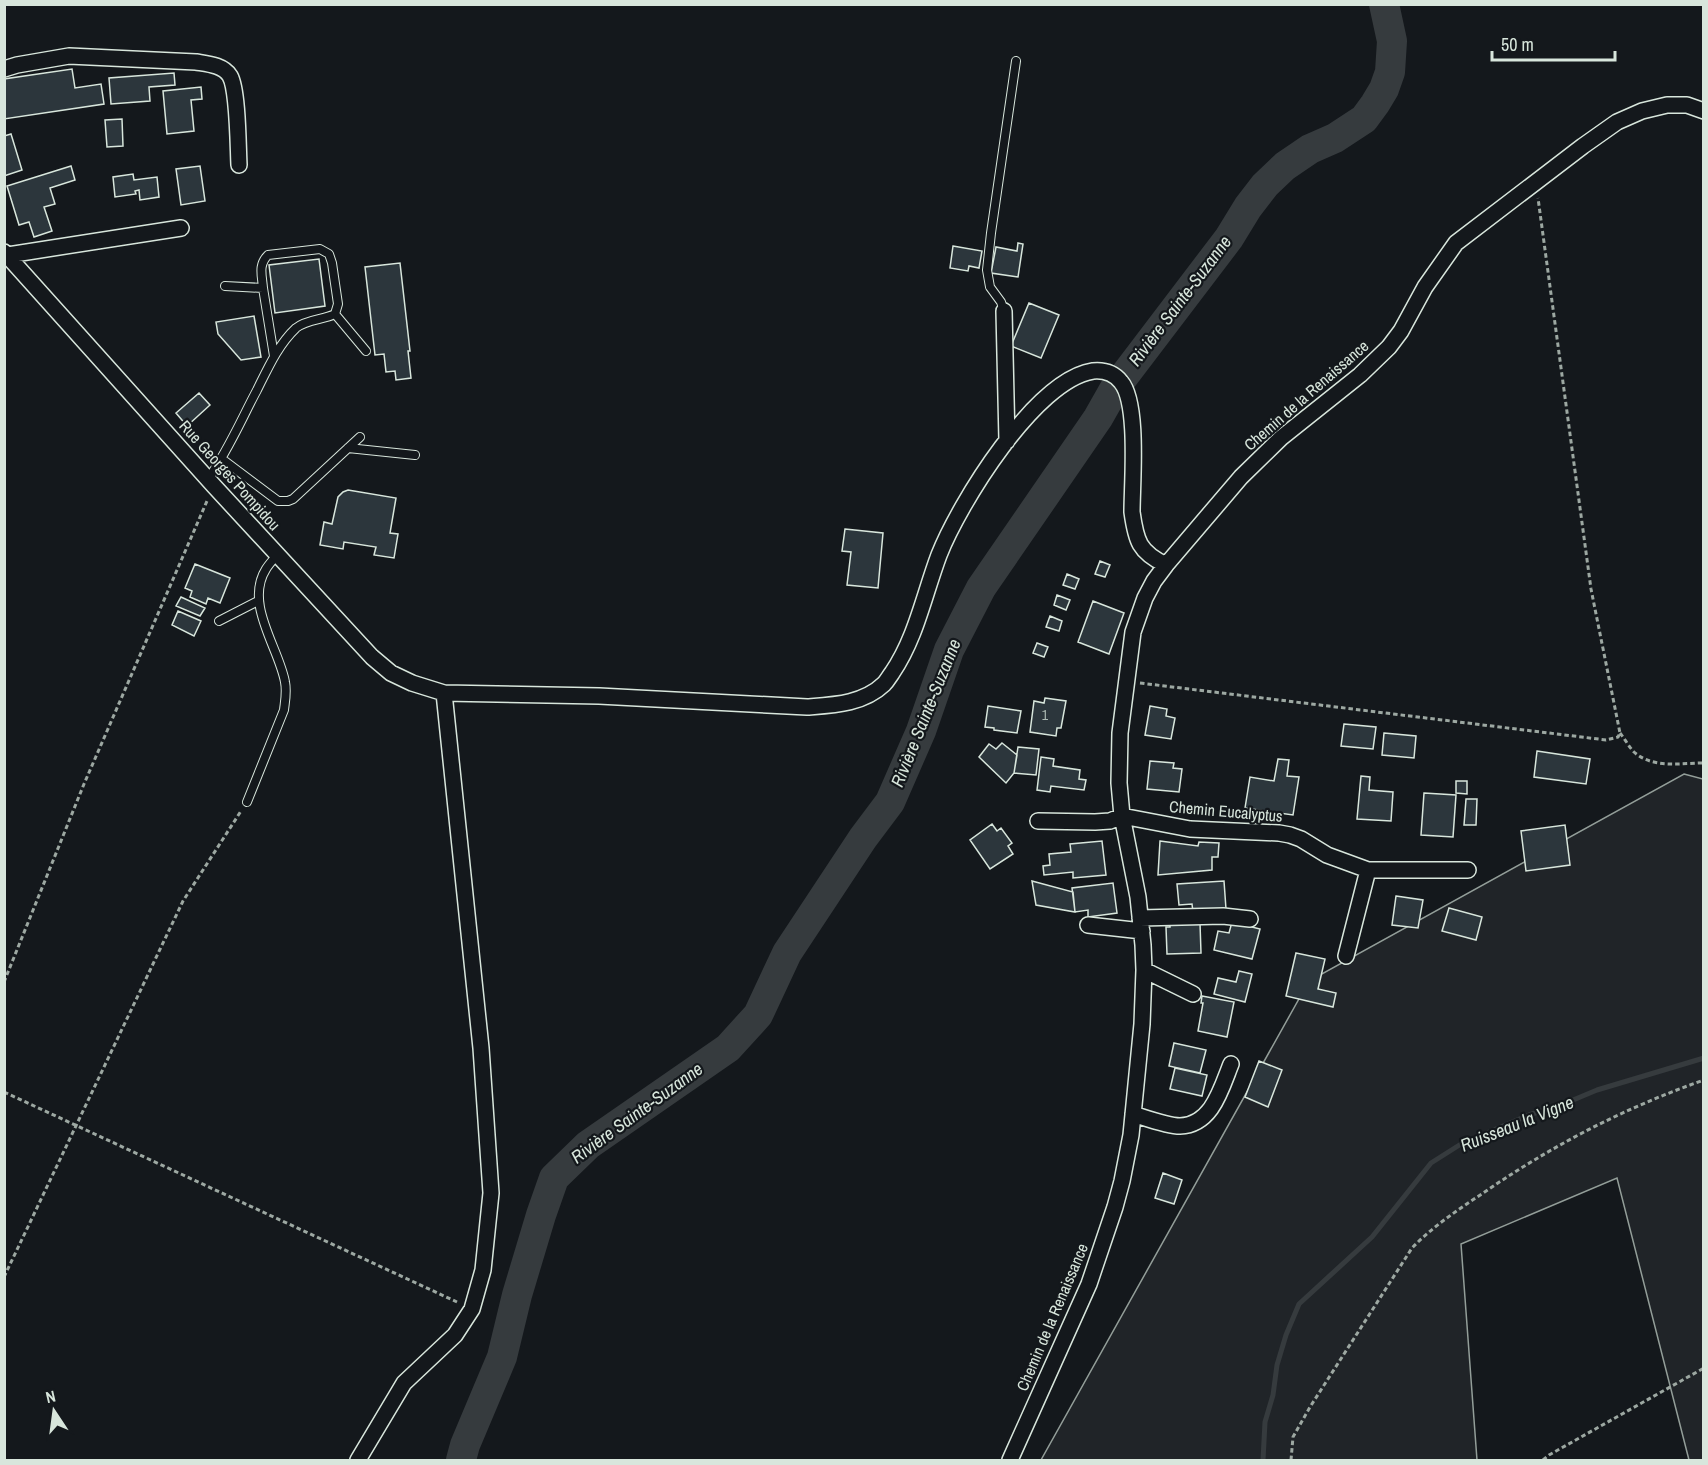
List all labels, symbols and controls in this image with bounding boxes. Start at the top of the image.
scale bar [1492,24,1615,62]
text: 50 m [1501,32,1534,57]
water label: Rivière Sainte-Suzanne [1122,230,1237,371]
street label: Chemin de la Renaissance [1239,335,1373,455]
street label: Rue Georges Pompidou [174,415,286,535]
water label: Rivière Sainte-Suzanne [884,635,967,791]
house number: 1 [1042,706,1049,724]
street label: Chemin Eucalyptus [1168,795,1284,827]
water label: Rivière Sainte-Suzanne [566,1056,708,1169]
water label: Ruisseau la Vigne [1456,1089,1577,1158]
street label: Chemin de la Renaissance [1011,1240,1093,1394]
north arrow [24,1381,84,1441]
text: N [44,1385,58,1408]

